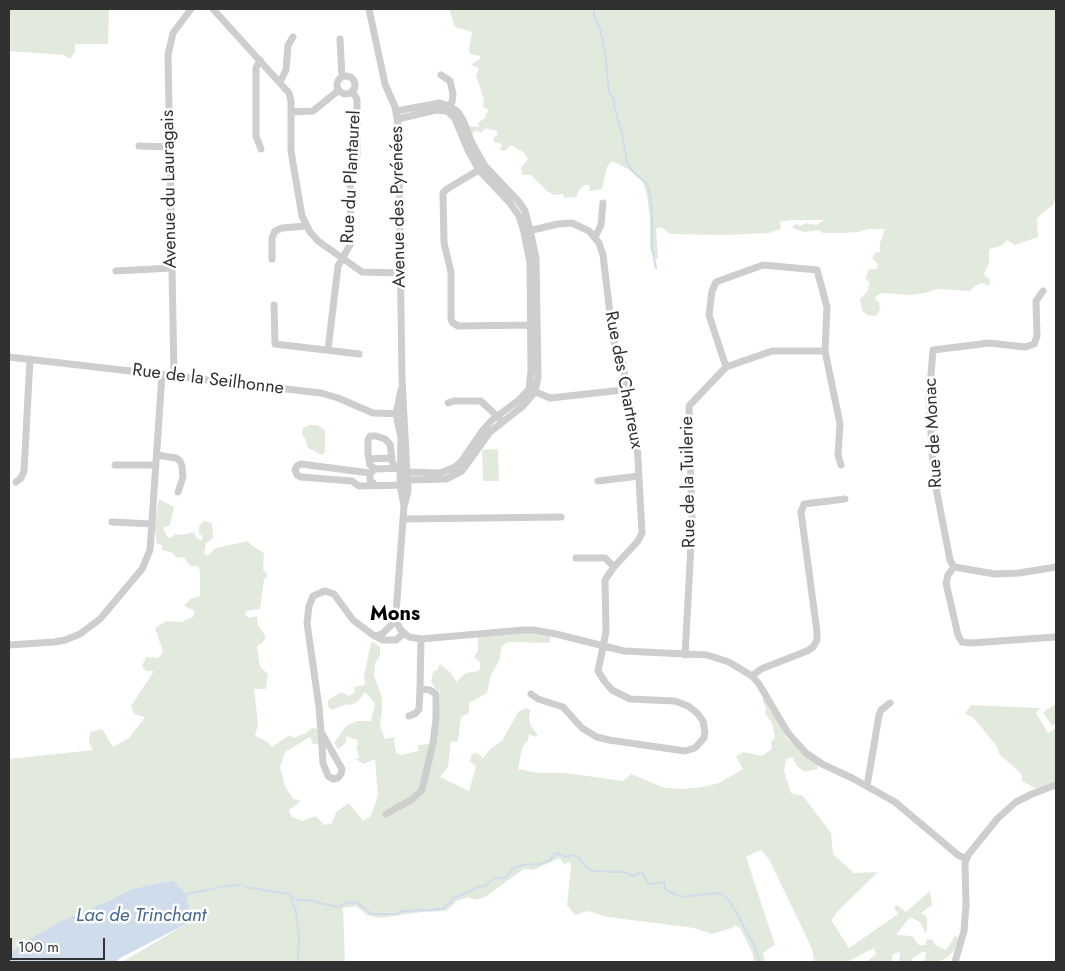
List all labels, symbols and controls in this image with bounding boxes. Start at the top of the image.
street label: Avenue du Lauragais [158,110,182,268]
street label: Rue du Plantaurel [338,110,366,244]
street label: Avenue des Pyrénées [387,126,411,288]
street label: Rue des Chartreux [599,309,647,451]
street label: Rue de la Seilhonne [131,360,285,400]
street label: Rue de Monac [920,377,948,489]
street label: Rue de la Tuilerie [677,416,701,548]
district label: Mons [370,603,420,627]
water label: Lac de Trinchant [76,905,206,927]
scale bar [12,928,108,960]
text: 100 m [18,936,59,958]

